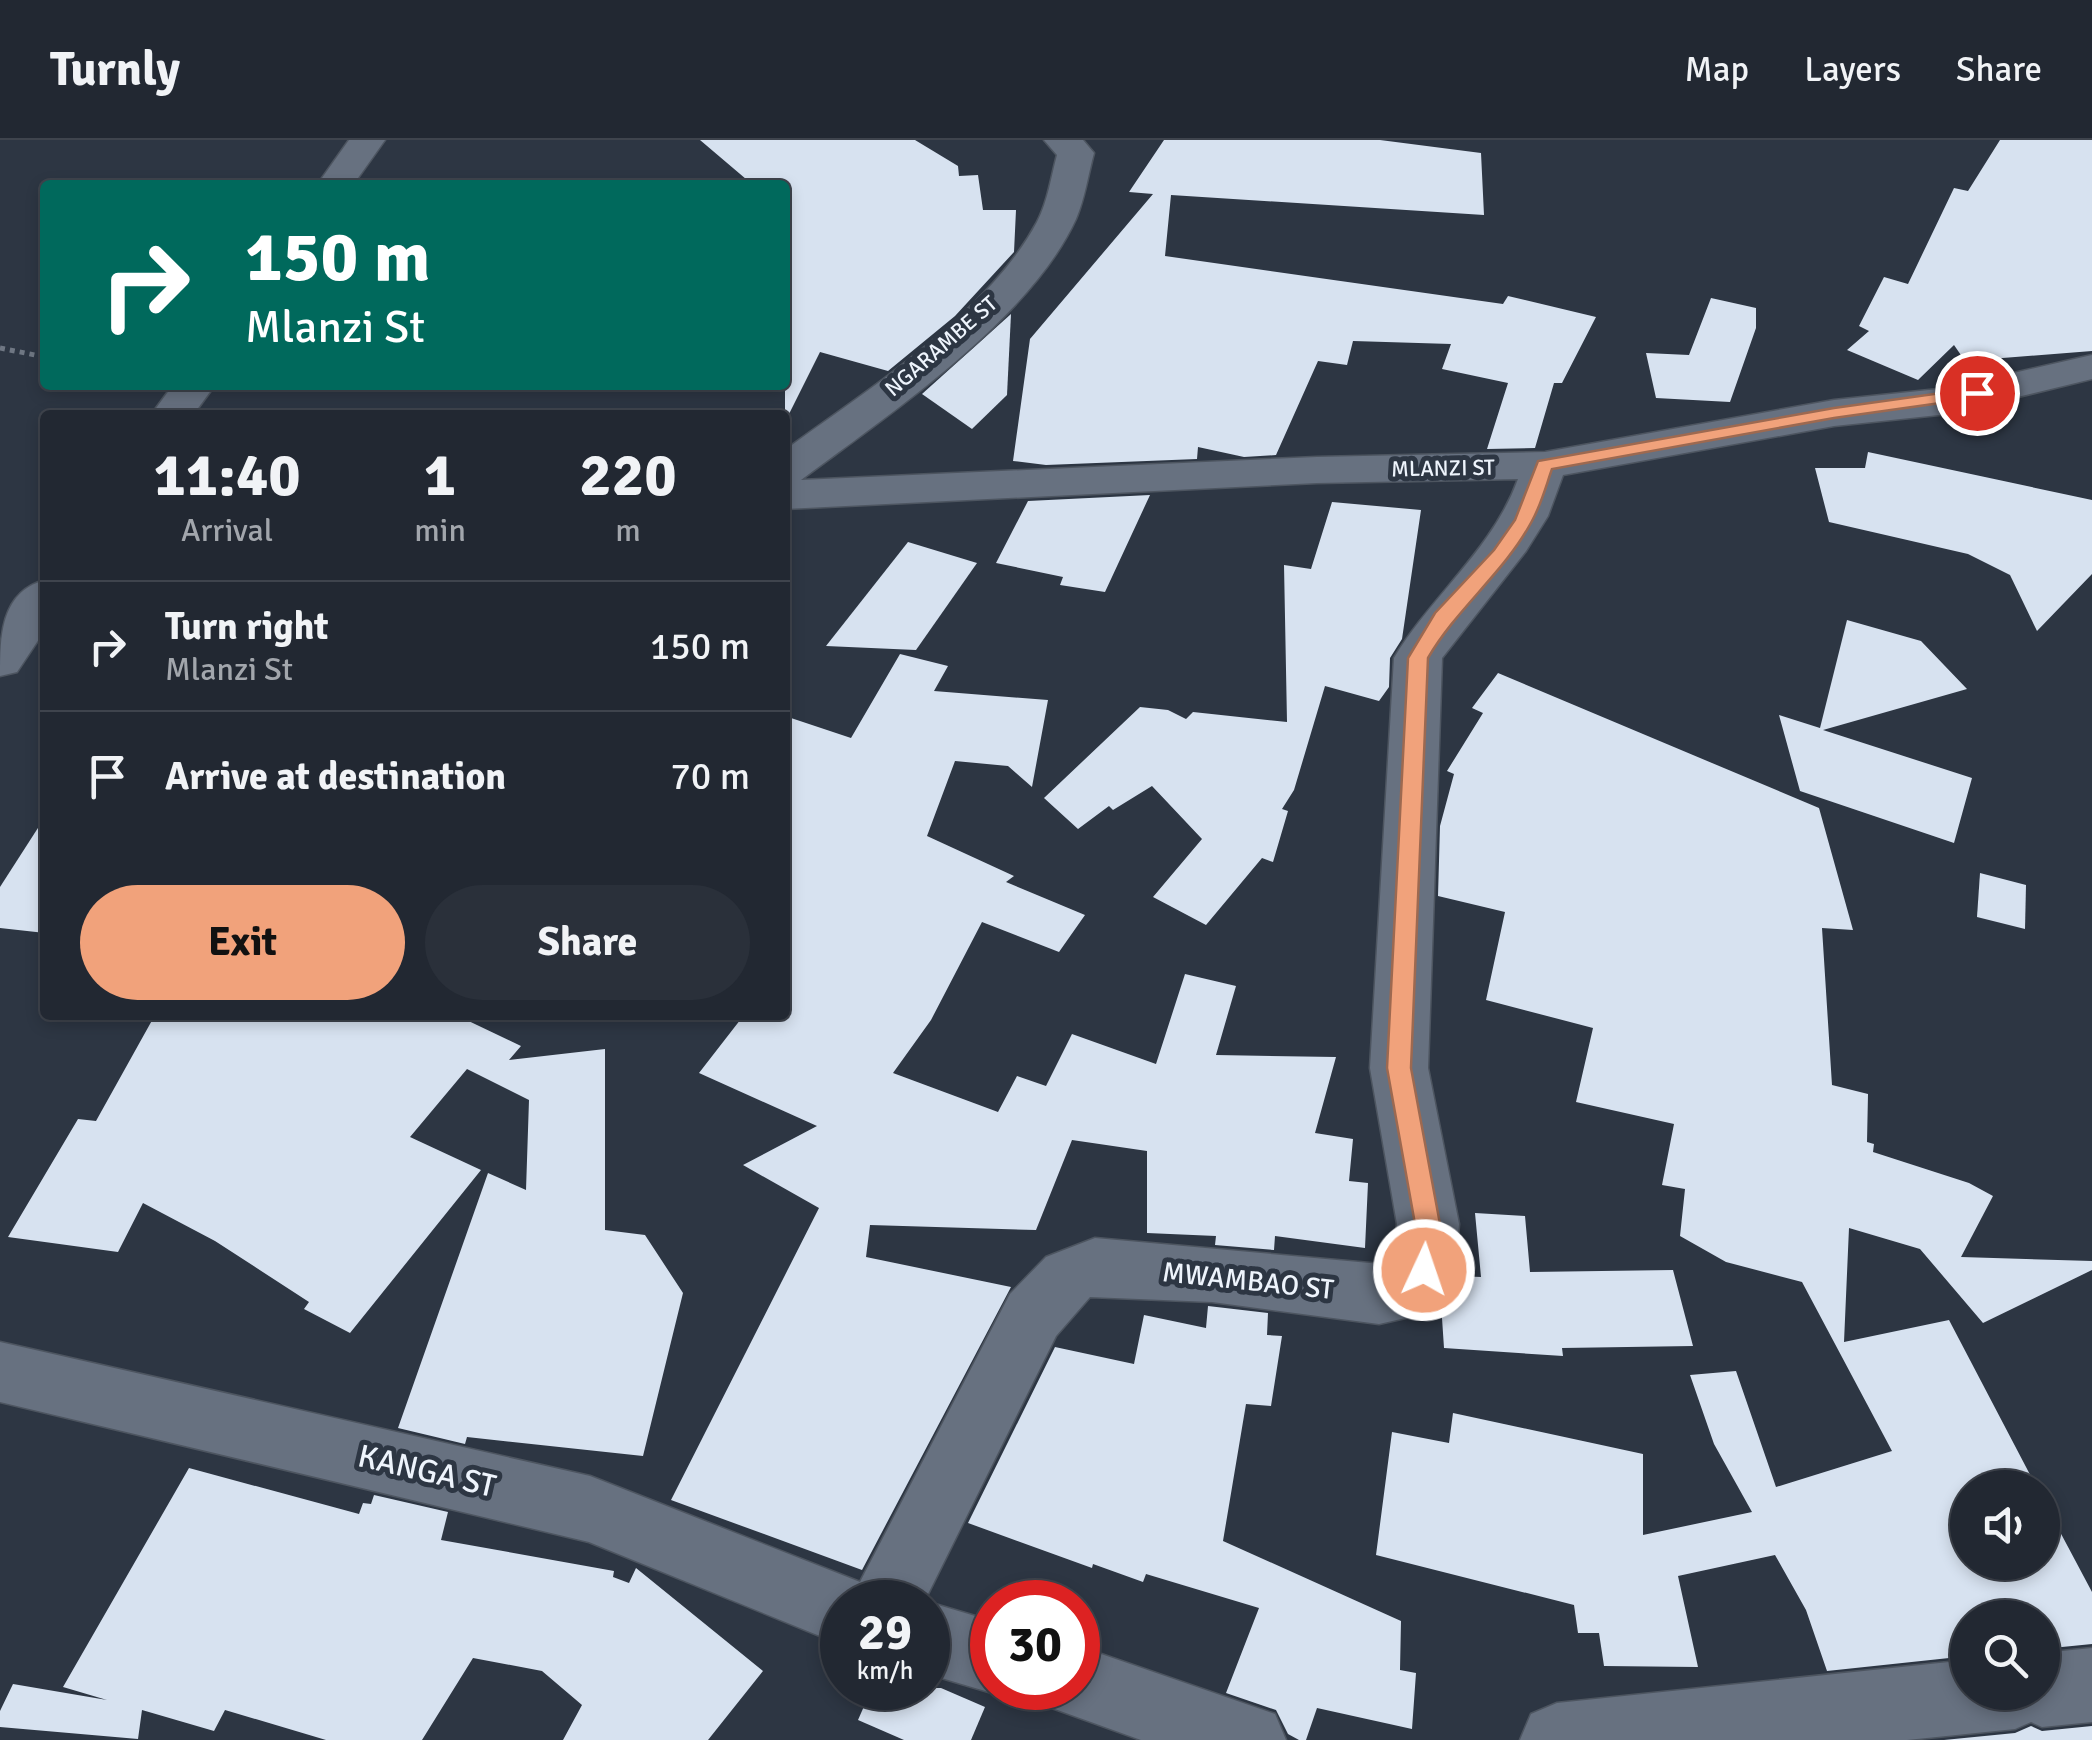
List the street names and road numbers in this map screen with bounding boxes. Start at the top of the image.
street label: NGARAMBE ST [879,290,1003,402]
street label: MLANZI ST [1391,454,1495,482]
street label: MWAMBAO ST [1161,1255,1336,1307]
street label: KANGA ST [354,1436,500,1506]

